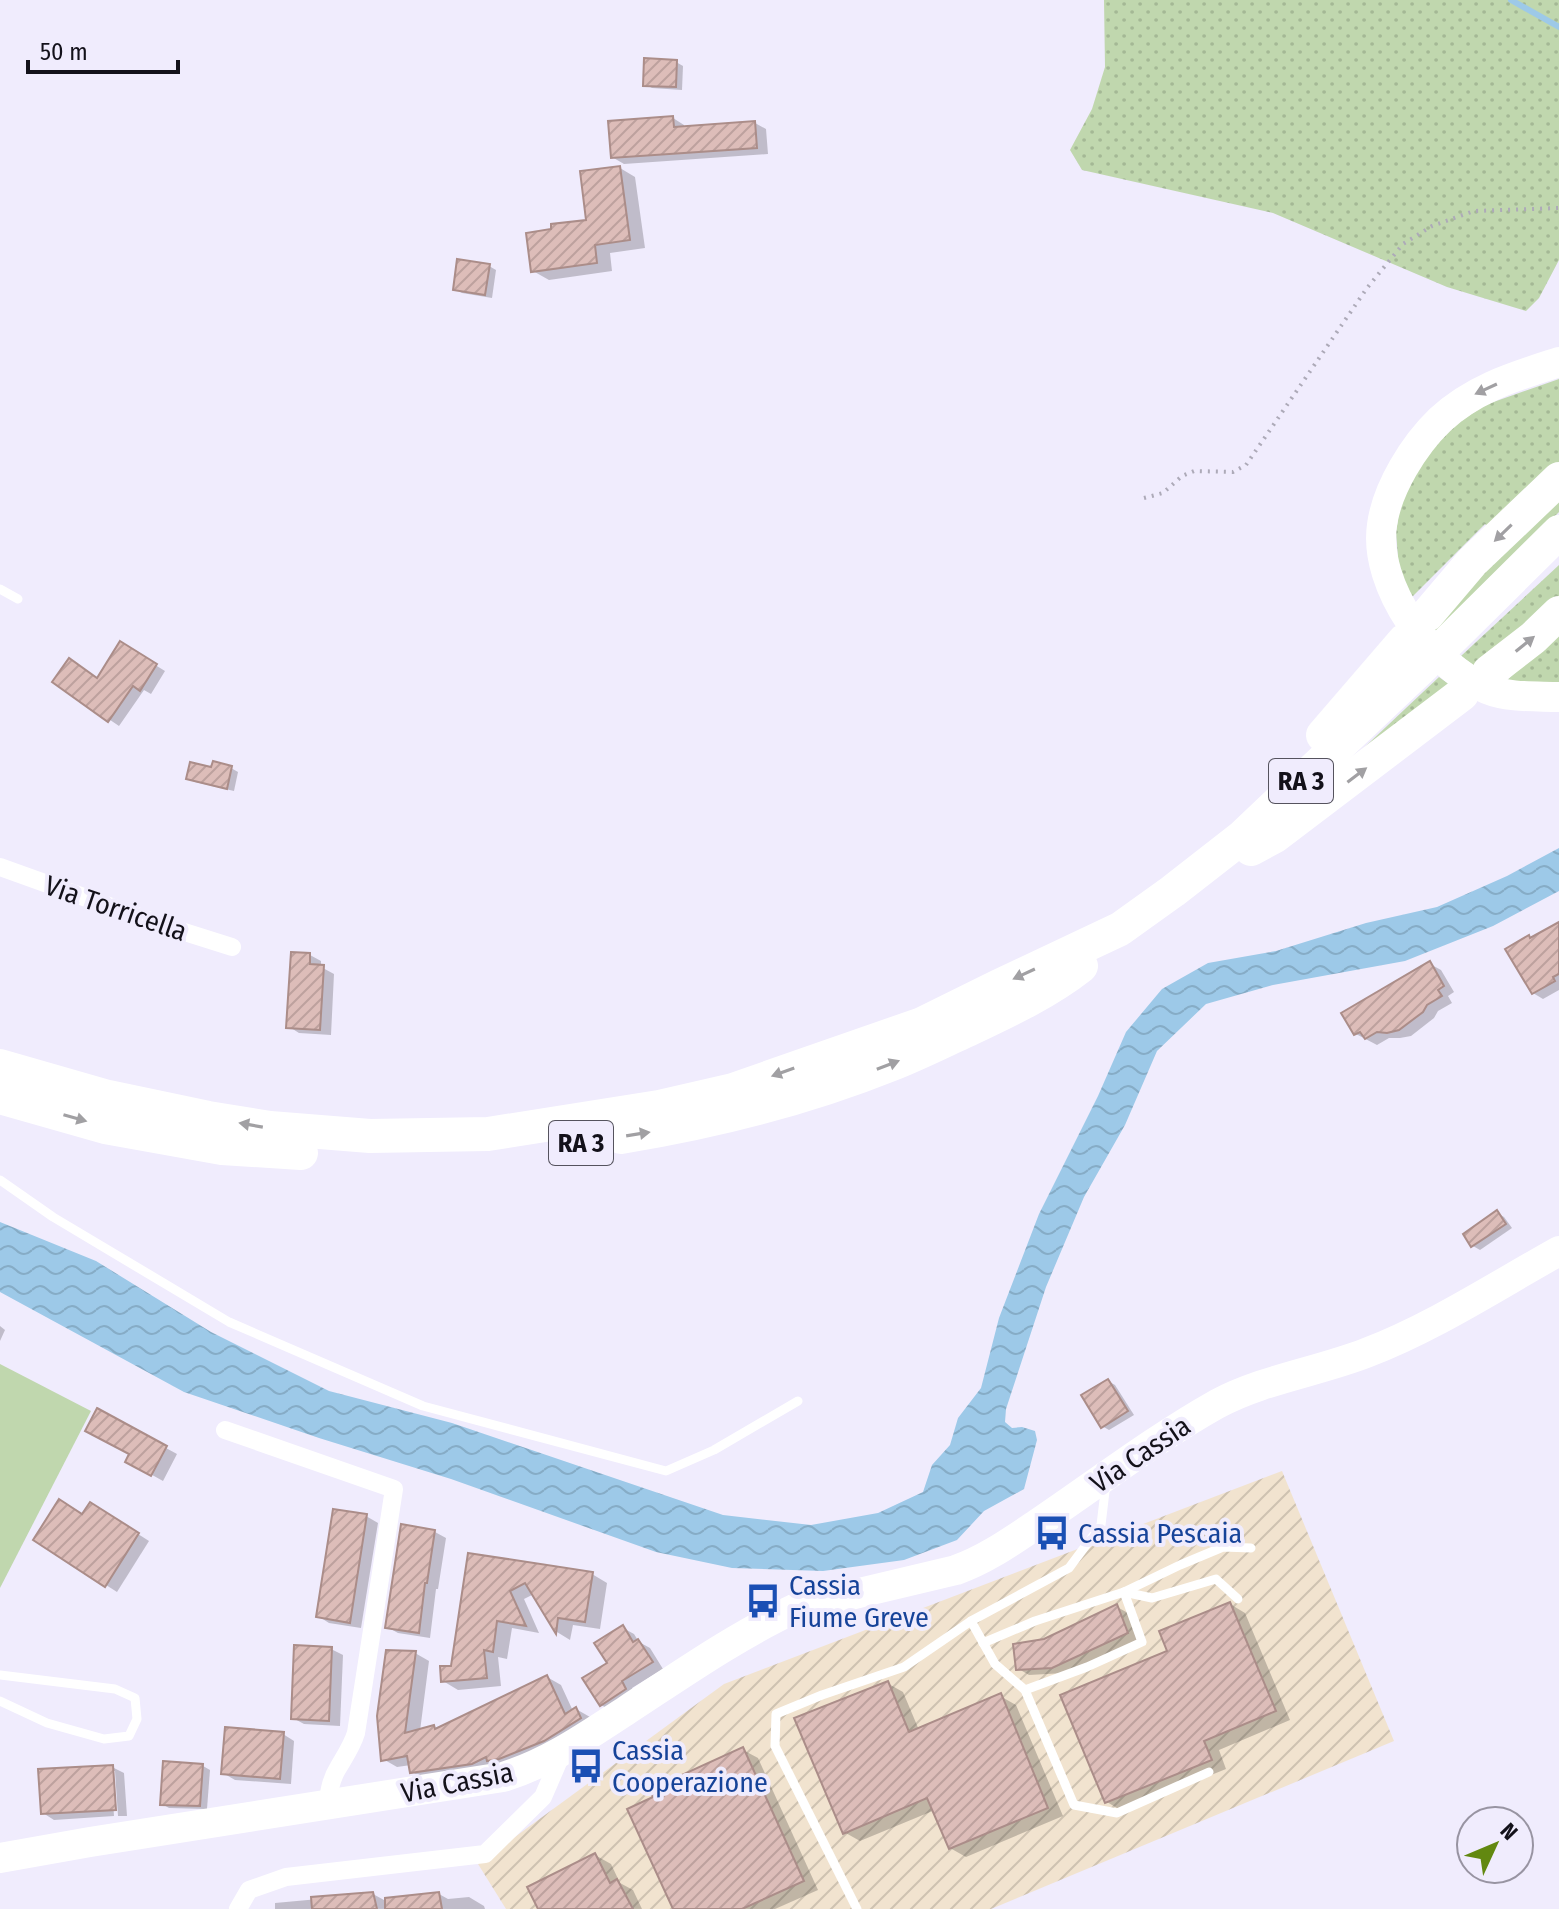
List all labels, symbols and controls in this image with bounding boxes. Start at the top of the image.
scale bar [28,24,178,74]
text: 50 m [40,38,88,66]
one-way arrow [1474,382,1498,396]
one-way arrow [1494,523,1513,542]
one-way arrow [1515,636,1535,653]
road number: RA 3 [1269,759,1333,803]
one-way arrow [1346,767,1367,783]
street label: Via Torricella [40,869,191,948]
one-way arrow [1012,967,1035,981]
one-way arrow [876,1058,900,1071]
one-way arrow [771,1066,795,1079]
one-way arrow [63,1113,88,1125]
one-way arrow [238,1118,263,1131]
road number: RA 3 [549,1121,613,1165]
one-way arrow [626,1127,651,1140]
street label: Via Cassia [1084,1409,1197,1500]
bus stop icon: Cassia Pescaia [1033,1514,1071,1552]
place label: Cassia Pescaia [1078,1517,1242,1550]
place label: Cassia Fiume Greve [789,1569,929,1634]
bus stop icon: Cassia Fiume Greve [744,1582,782,1620]
place label: Cassia Cooperazione [612,1734,768,1799]
bus stop icon: Cassia Cooperazione [567,1747,605,1785]
street label: Via Cassia [398,1755,516,1810]
north arrow [1455,1805,1535,1885]
text: N [1495,1817,1523,1846]

